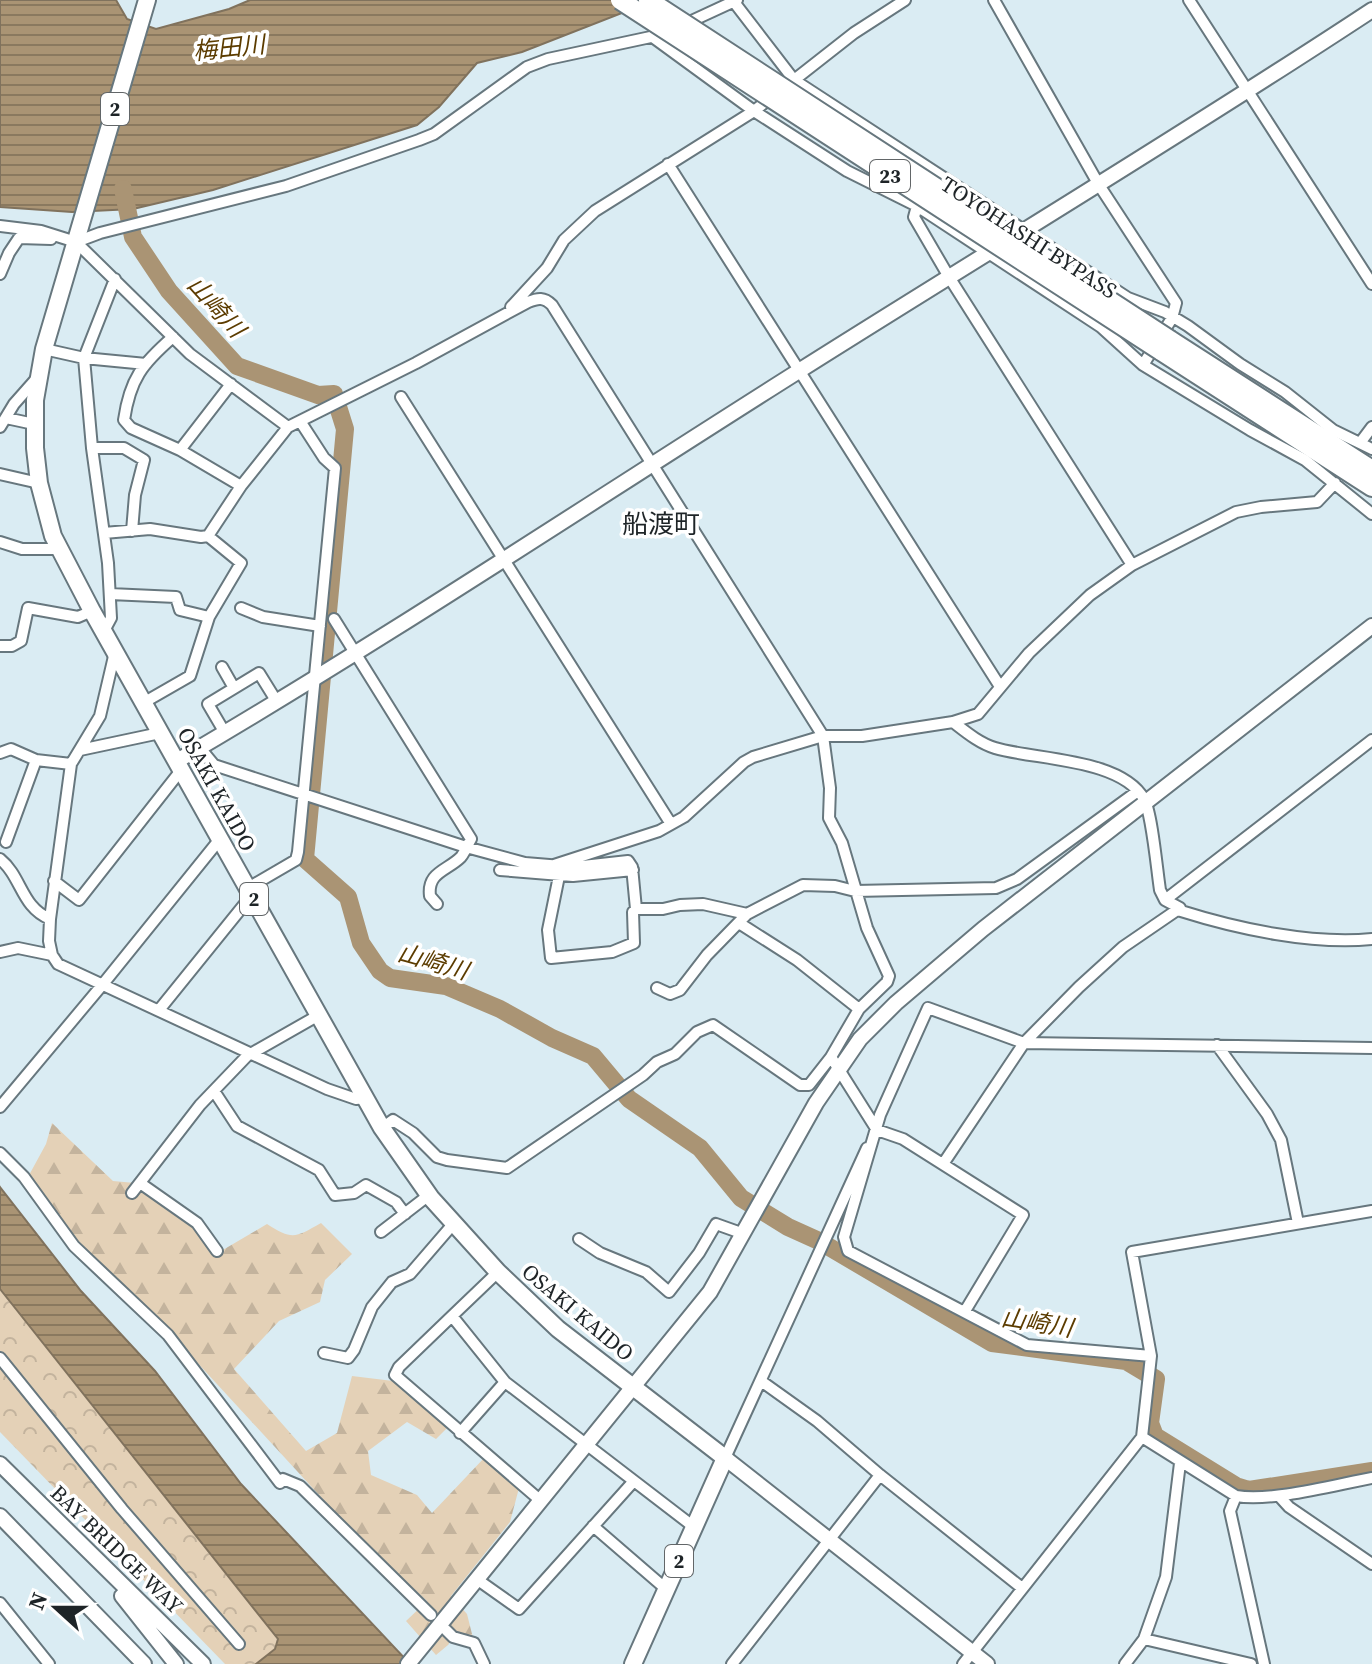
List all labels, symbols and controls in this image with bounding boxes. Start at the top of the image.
water label: 梅田川 [191,27,269,68]
road number: 2 [101,93,129,125]
road number: 23 [870,160,910,192]
street label: TOYOHASHI BYPASS [935,169,1123,305]
water label: 山崎川 [180,269,255,347]
district label: 船渡町 [622,506,700,542]
street label: OSAKI KAIDO [171,722,263,856]
road number: 2 [240,883,268,915]
water label: 山崎川 [394,936,475,988]
street label: OSAKI KAIDO [516,1256,640,1368]
water label: 山崎川 [999,1301,1078,1345]
street label: BAY BRIDGE WAY [44,1478,190,1620]
road number: 2 [665,1545,693,1577]
north arrow [16,1568,96,1648]
text: N [20,1588,54,1614]

